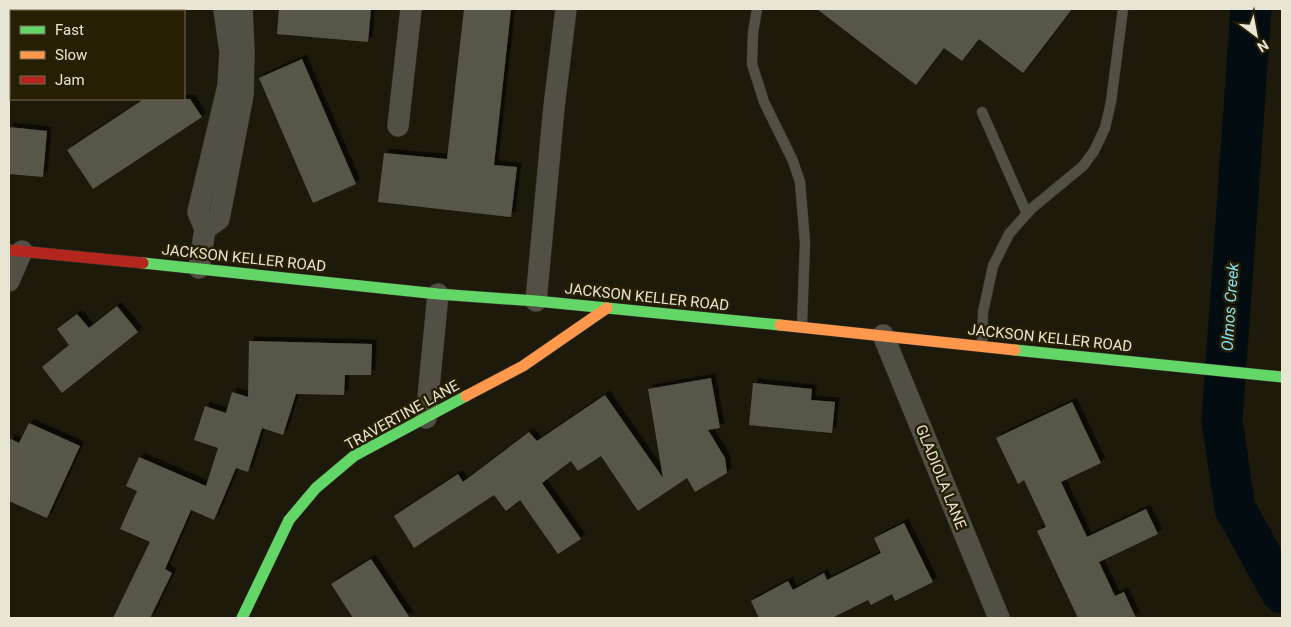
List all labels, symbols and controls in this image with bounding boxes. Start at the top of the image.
legend [10,10,185,100]
north arrow [1231,10,1281,60]
text: Fast [55,21,84,39]
text: N [1254,37,1271,55]
text: Slow [55,46,87,64]
text: Jam [55,71,85,89]
street label: JACKSON KELLER ROAD [161,240,327,276]
water label: Olmos Creek [1217,261,1243,352]
street label: JACKSON KELLER ROAD [564,279,730,315]
street label: JACKSON KELLER ROAD [967,320,1133,356]
street label: TRAVERTINE LANE [342,376,462,454]
street label: GLADIOLA LANE [912,422,970,532]

